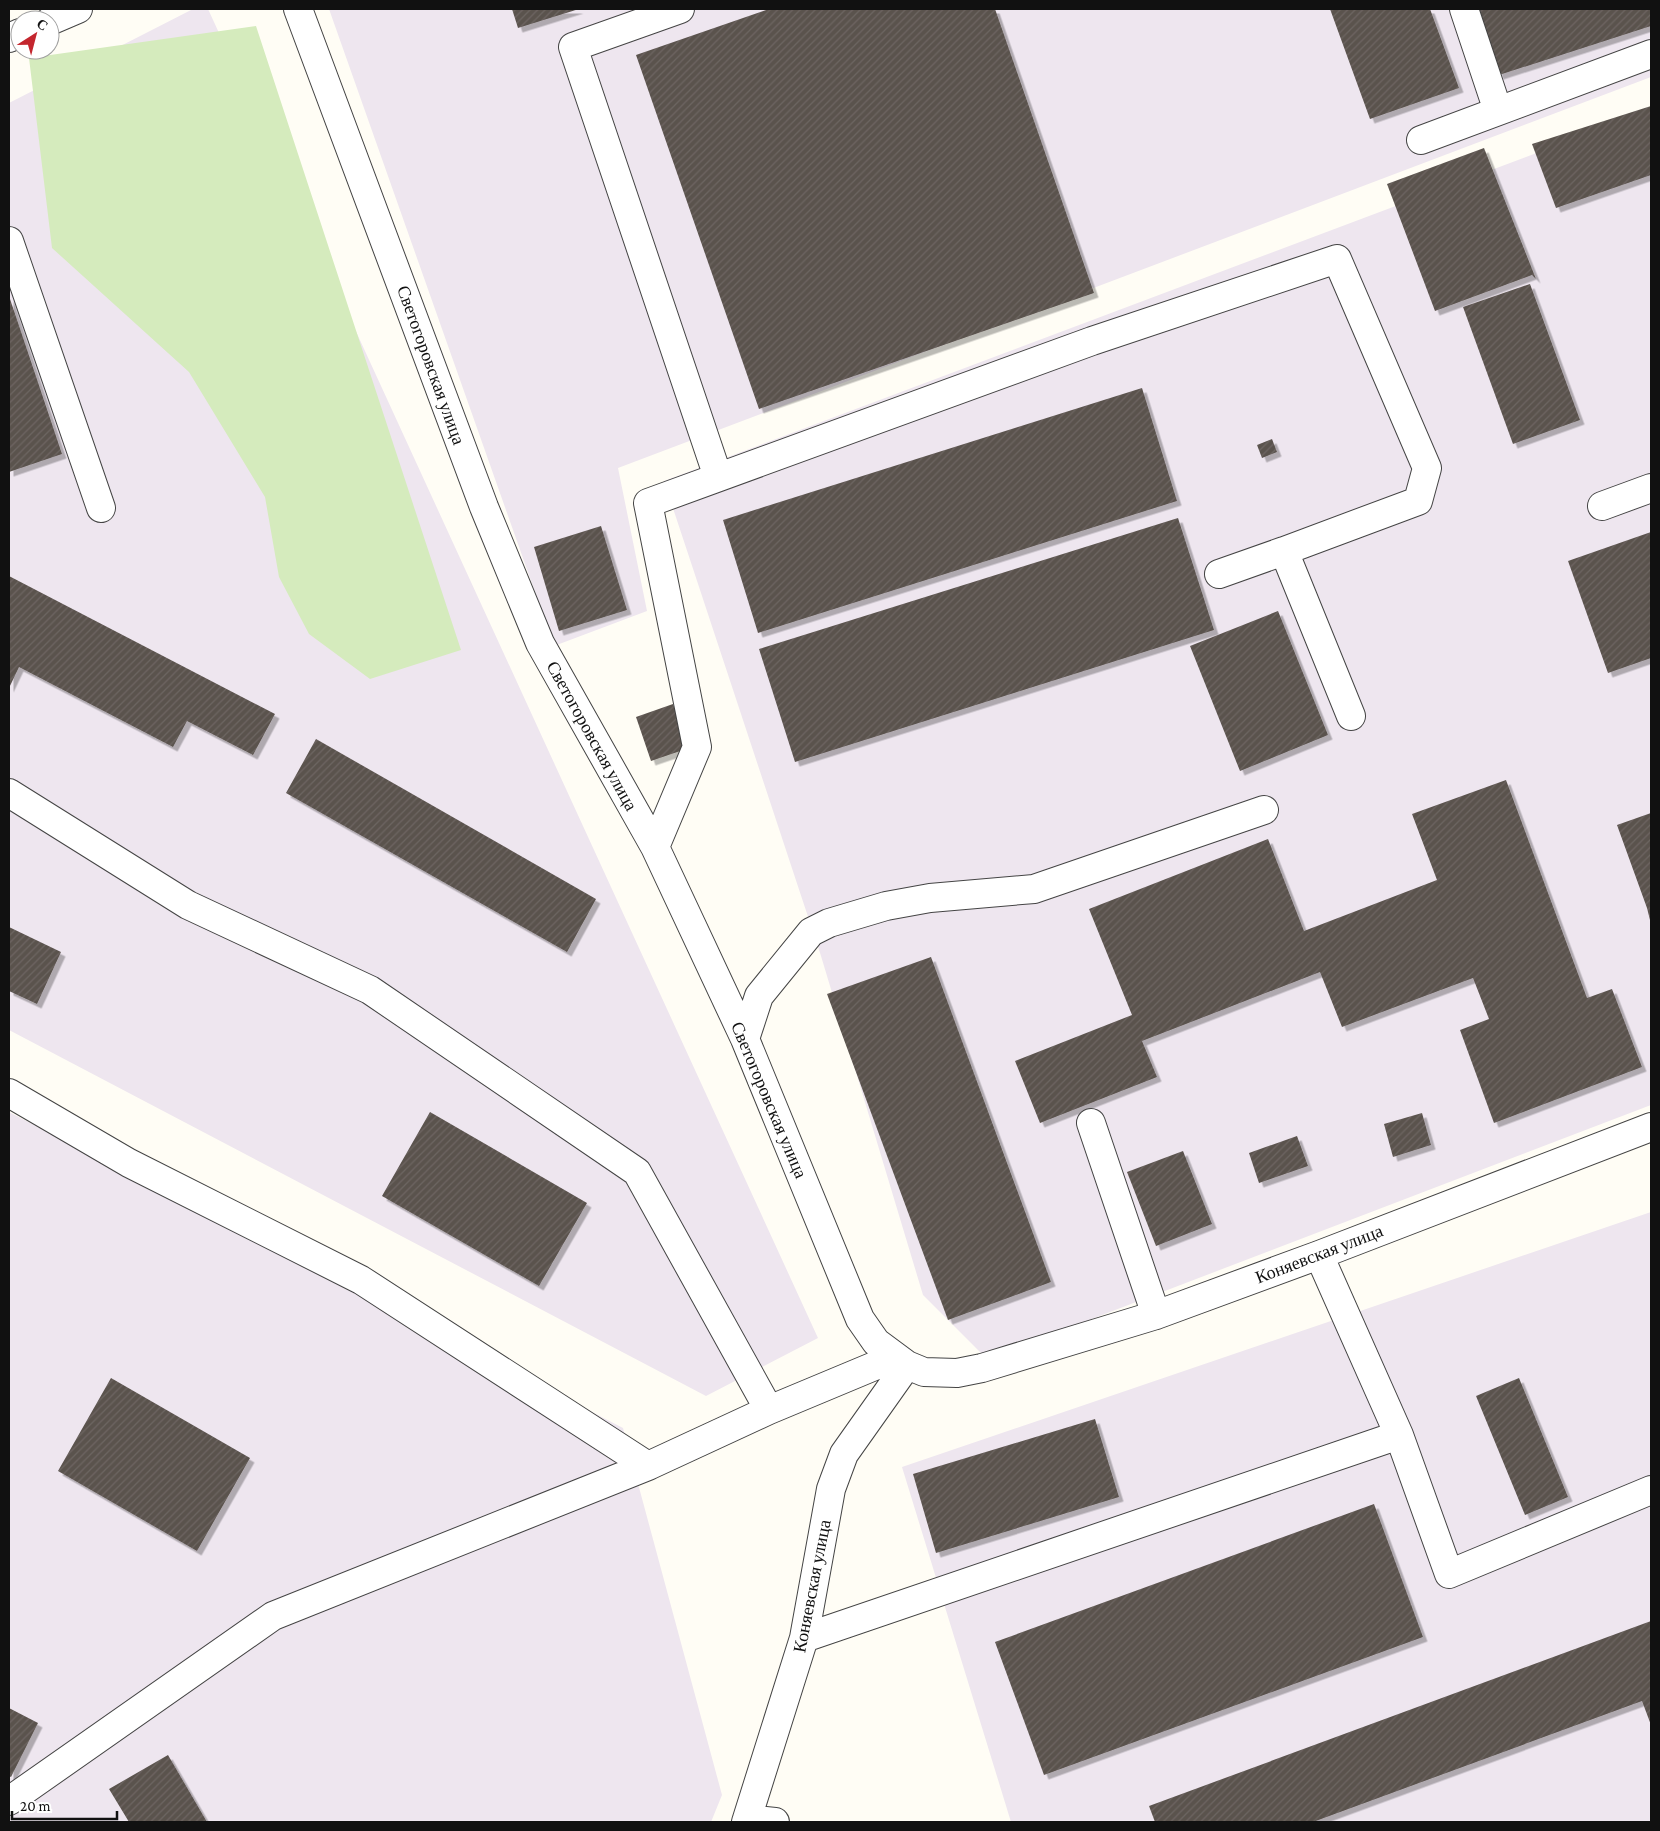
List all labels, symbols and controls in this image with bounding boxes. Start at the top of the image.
north arrow [10,10,60,60]
text: С [34,15,51,34]
street label: Светогоровская улица [393,283,469,447]
street label: Светогоровская улица [543,658,641,814]
street label: Светогоровская улица [727,1019,811,1181]
street label: Коняевская улица [1252,1220,1386,1288]
street label: Коняевская улица [789,1518,835,1654]
scale bar [12,1788,118,1820]
text: 20 m [20,1798,51,1814]

